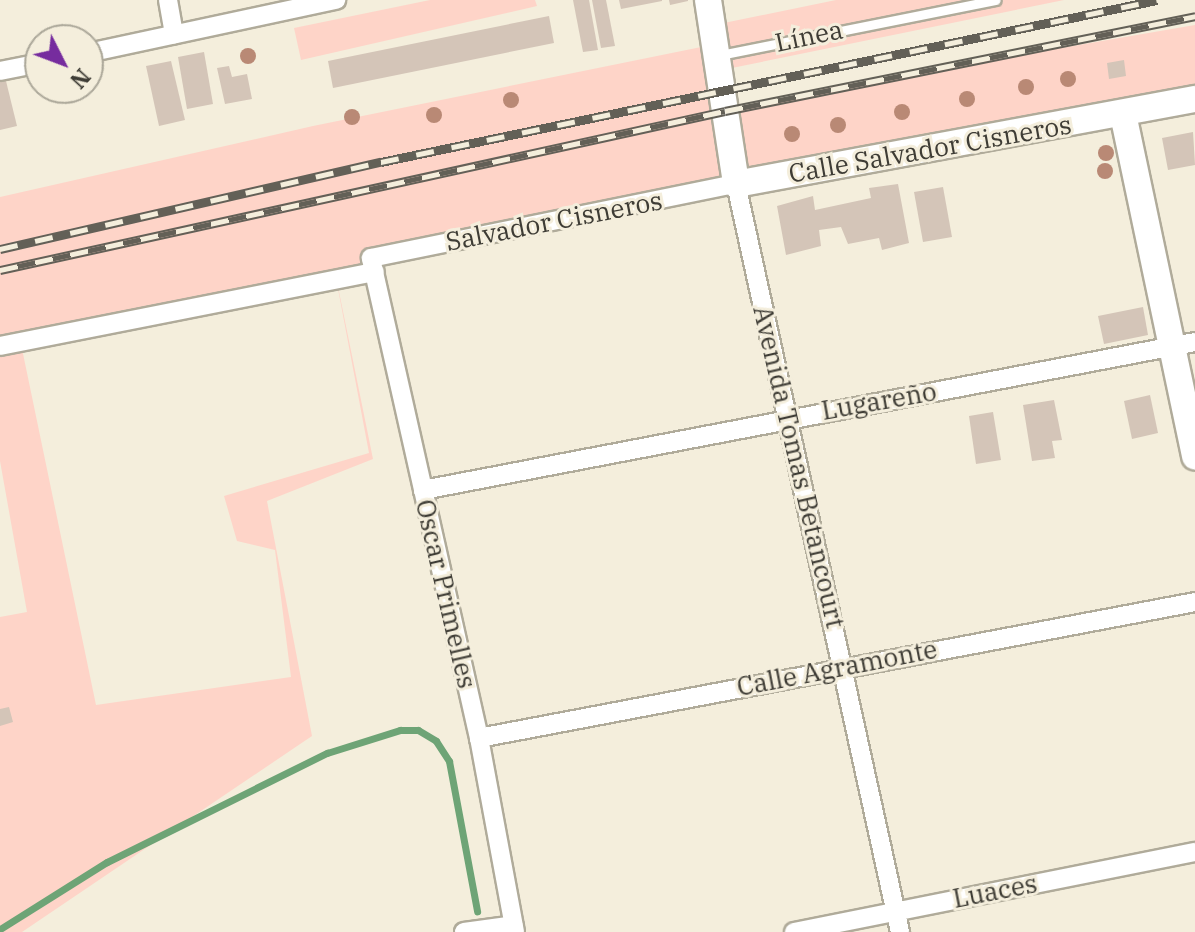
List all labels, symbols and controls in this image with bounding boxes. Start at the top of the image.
street label: Línea [772,14,846,58]
north arrow [24,24,104,104]
text: N [64,63,97,95]
street label: Calle Salvador Cisneros [786,109,1074,189]
street label: Salvador Cisneros [443,185,665,257]
street label: Avenida Tomas Betancourt [747,303,851,631]
street label: Lugareño [819,376,939,426]
street label: Oscar Primelles [409,496,483,692]
street label: Calle Agramonte [734,633,940,703]
street label: Luaces [950,868,1040,914]

